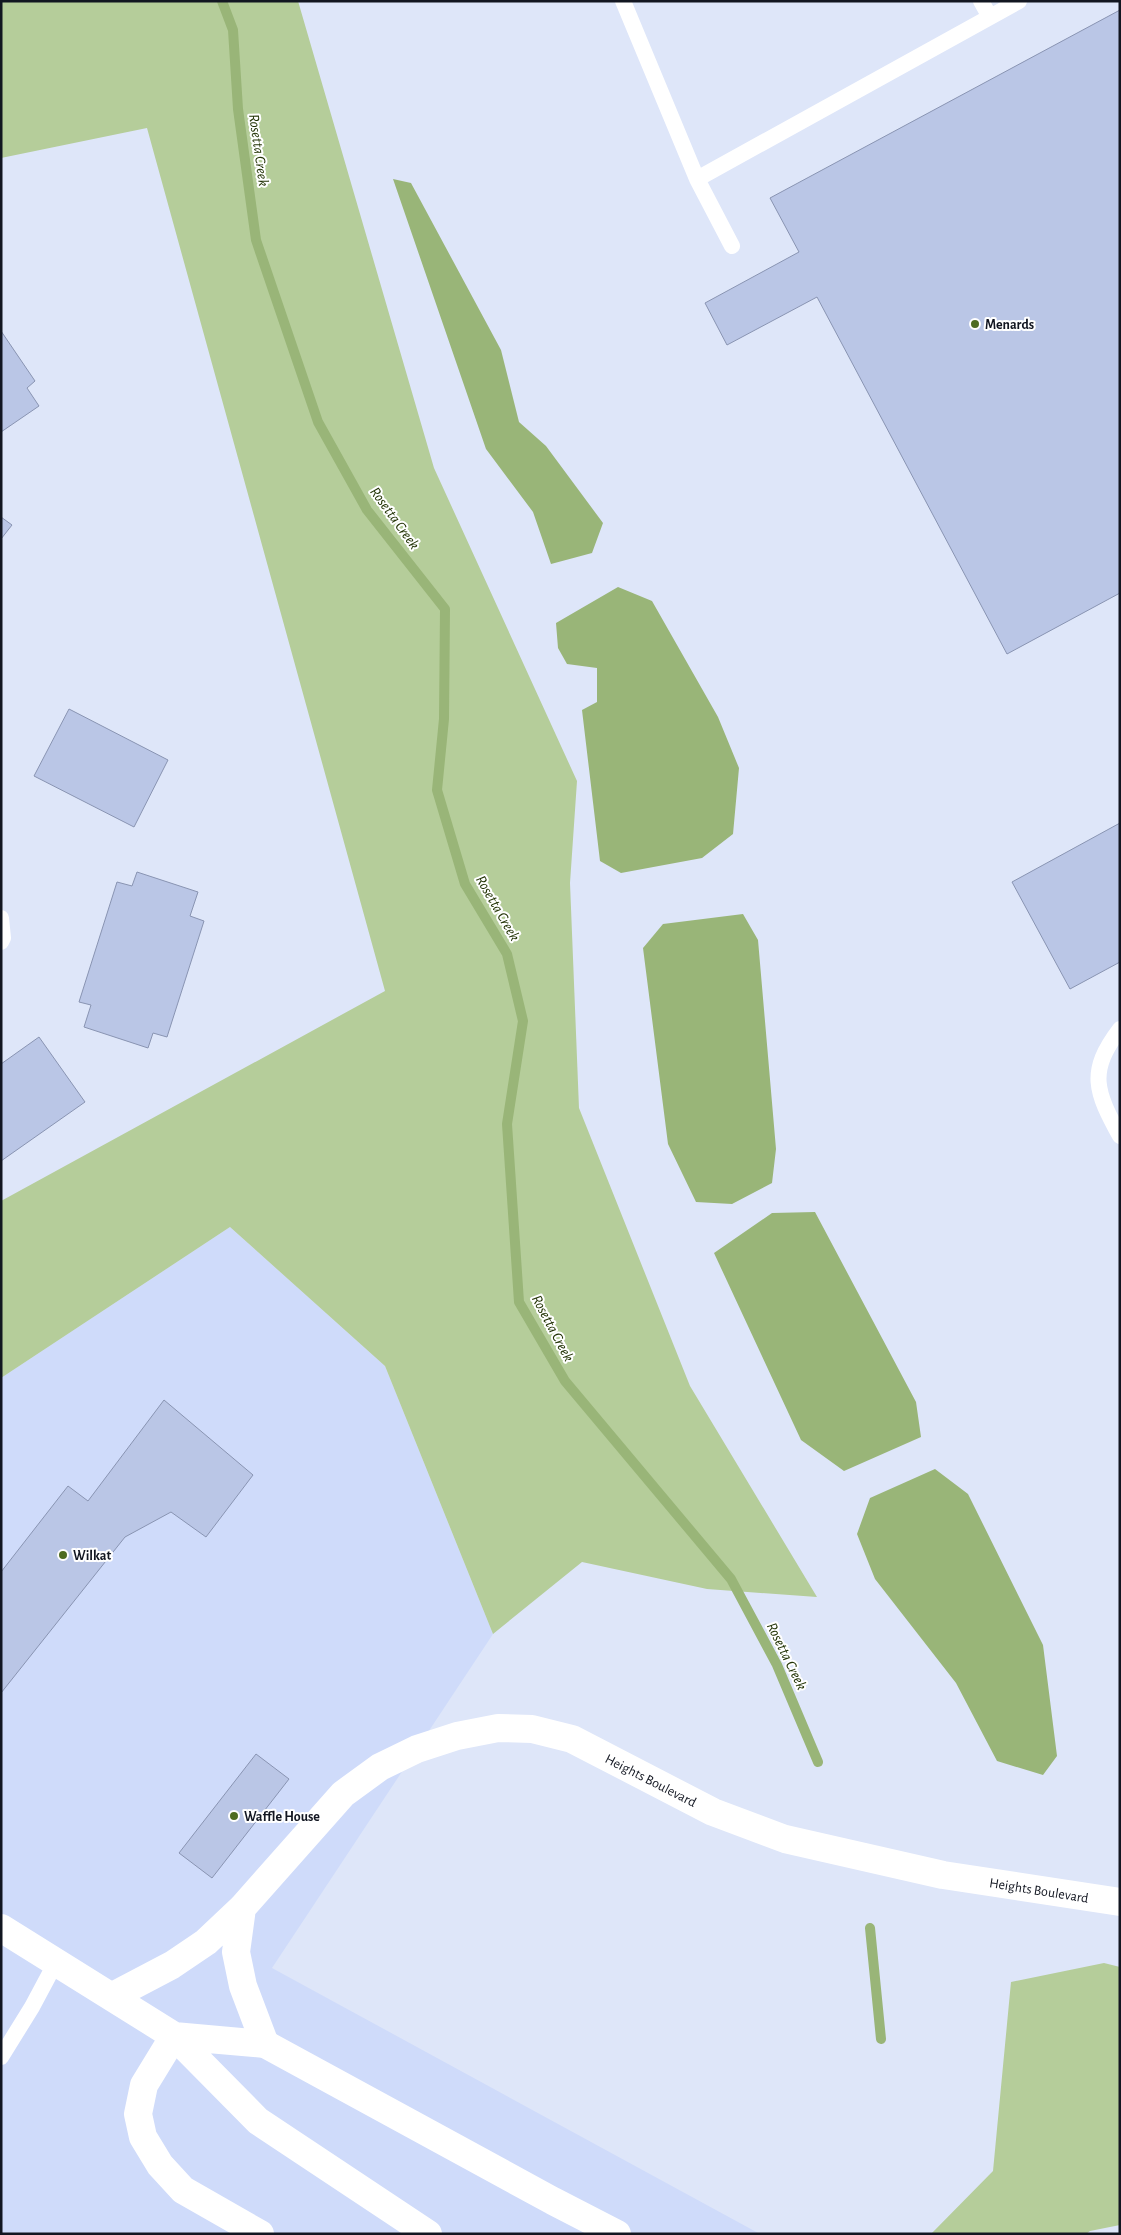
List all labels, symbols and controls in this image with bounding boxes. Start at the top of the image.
water label: Rosetta Creek [246,113,271,187]
marker: Menards [969,318,981,330]
place label: Menards [985,318,1034,332]
water label: Rosetta Creek [367,484,422,552]
water label: Rosetta Creek [473,873,522,944]
water label: Rosetta Creek [529,1293,576,1364]
marker: Wilkat [57,1549,69,1561]
place label: Wilkat [73,1549,111,1563]
water label: Rosetta Creek [764,1620,809,1692]
street label: Heights Boulevard [603,1752,698,1810]
marker: Waffle House [228,1810,240,1822]
place label: Waffle House [244,1810,320,1824]
street label: Heights Boulevard [988,1876,1089,1906]

